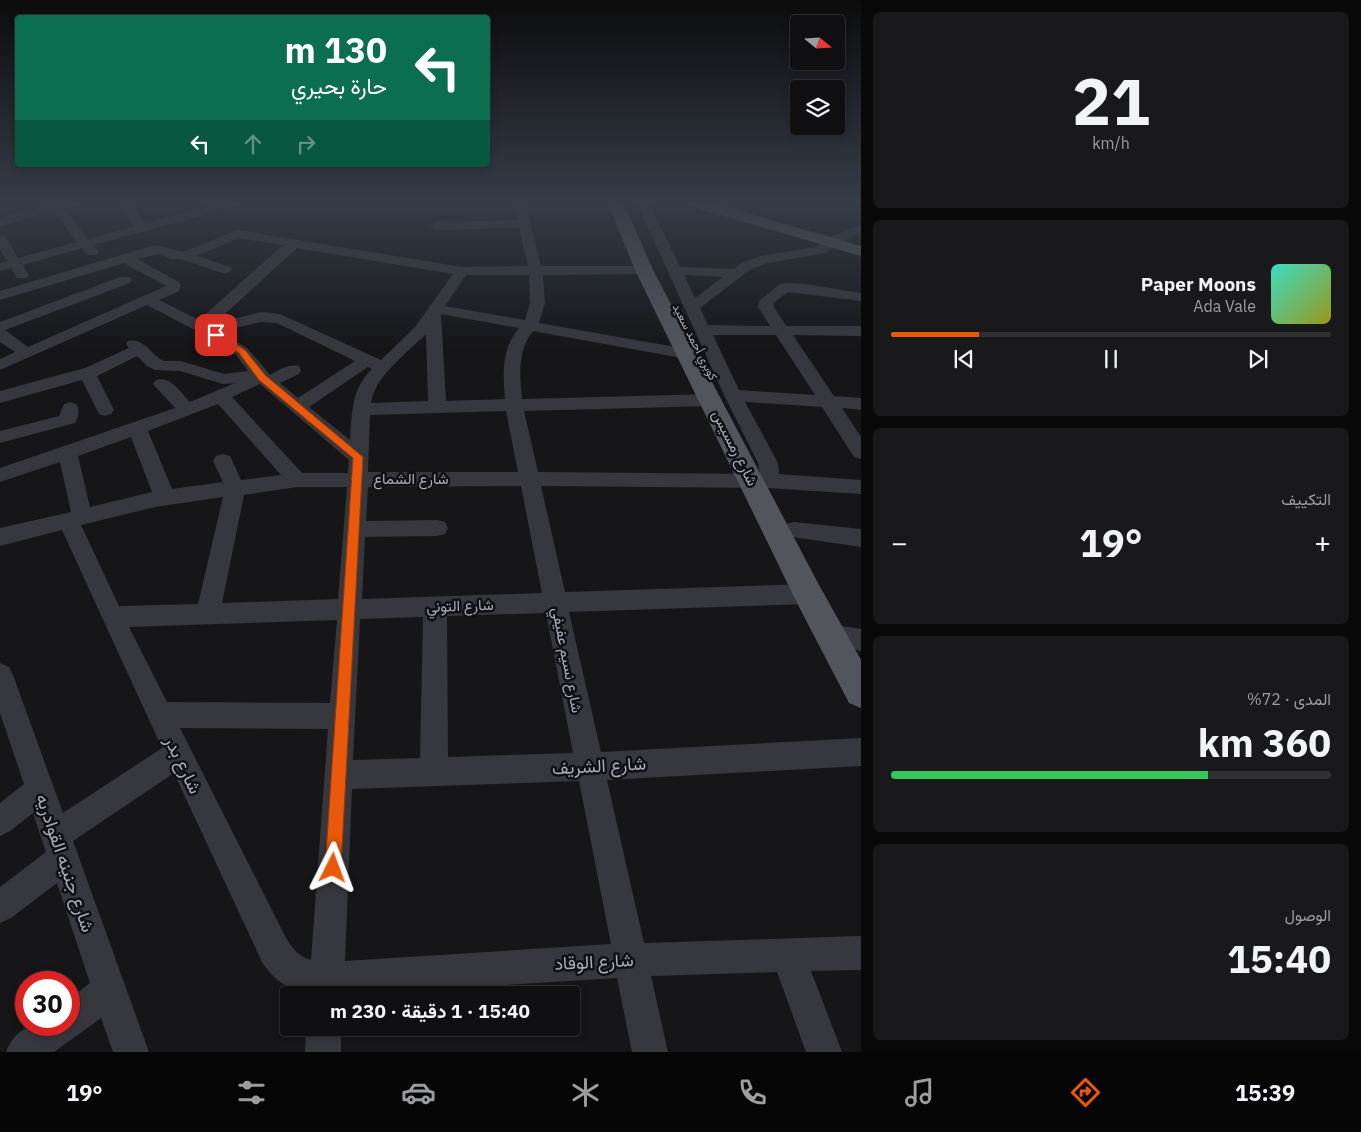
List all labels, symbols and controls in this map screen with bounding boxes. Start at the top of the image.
north arrow [790,15,845,70]
map controls [790,15,845,135]
text: 130 m [284,27,387,73]
icon: left [405,35,470,100]
text: 21 [1072,58,1150,143]
text: حارة بحيري [291,71,387,100]
button: layers [790,80,845,135]
icon: left [186,130,214,158]
icon: ahead [239,130,267,158]
icon: right [292,130,320,158]
text: km/h [1092,133,1130,153]
text: Paper Moons [1141,272,1256,296]
text: Ada Vale [1193,296,1256,316]
street label: كوبري أحمد سعيد [667,301,721,384]
pin [195,314,237,356]
icon: arrive [202,321,230,349]
icon: previous [950,345,978,373]
icon: pause [1097,345,1125,373]
icon: next [1244,345,1272,373]
street label: شارع رمسيس [707,407,763,490]
street label: شارع الشماع [373,469,449,490]
text: التكييف [1281,489,1331,509]
text: 19° [1079,518,1143,567]
text: − [891,524,908,561]
text: + [1314,524,1331,561]
street label: شارع التوني [426,595,494,620]
street label: شارع نسيم عفيفي [544,606,587,715]
text: المدى · 72% [1247,689,1331,709]
text: 360 km [1198,718,1331,767]
street label: شارع بدر [158,731,207,798]
street label: شارع الشريف [551,752,647,780]
street label: شارع جنينه القوادريه [30,791,100,935]
position arrow [306,841,358,893]
text: الوصول [1285,905,1331,925]
text: 15:40 [1227,934,1331,983]
street label: شارع الوقاد [554,948,634,976]
speed limit sign: 30 [15,971,80,1036]
text: 15:40 · 1 دقيقة · 230 m [330,999,530,1023]
icon: filters [234,1075,269,1110]
icon: car [401,1075,436,1110]
icon: climate [568,1075,603,1110]
icon: phone [735,1075,770,1110]
icon: music [902,1075,937,1110]
icon: directions [1068,1075,1103,1110]
text: 19° [66,1078,103,1107]
text: 15:39 [1235,1078,1295,1107]

